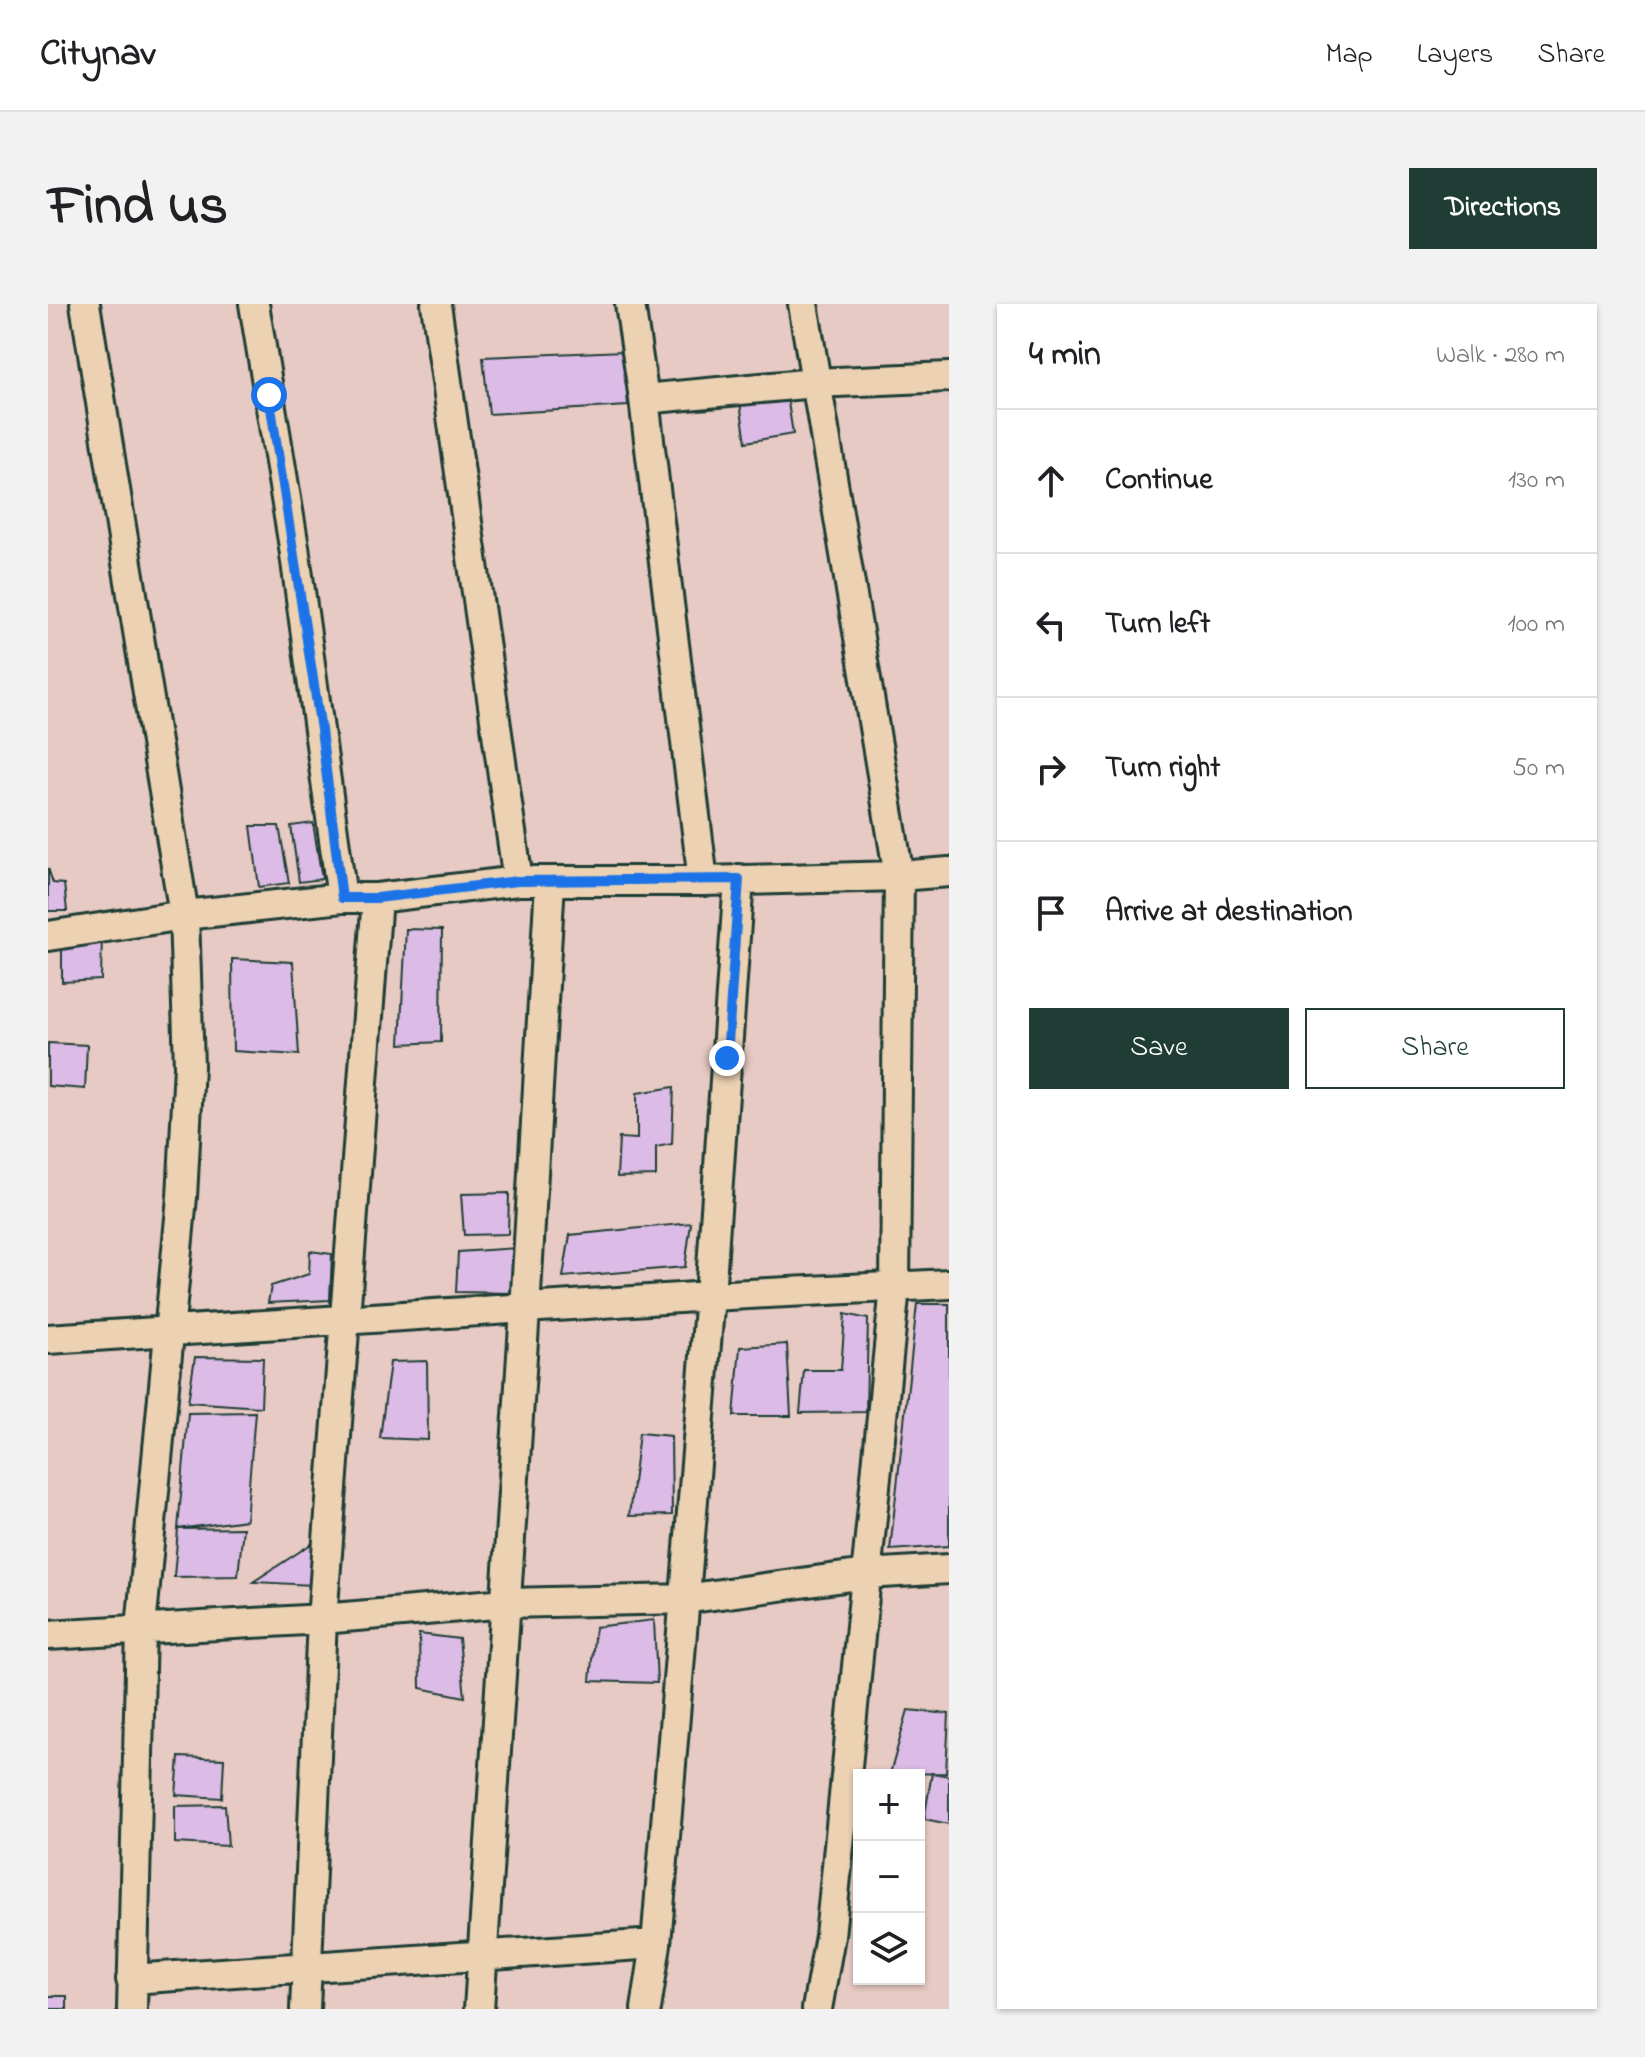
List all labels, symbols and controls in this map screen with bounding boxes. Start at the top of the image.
text: Citynav [40,27,156,83]
text: Map [1325,35,1373,76]
text: Layers [1417,35,1493,76]
text: Share [1537,35,1605,76]
text: Find us [48,168,228,249]
button: Directions [1409,168,1597,249]
text: 4 min [1029,331,1101,381]
text: Walk · 280 m [1436,337,1565,375]
route start [251,377,287,413]
icon: ahead [1029,459,1073,503]
text: Continue [1105,459,1213,503]
text: 130 m [1508,462,1565,500]
icon: left [1029,603,1073,647]
text: Turn left [1105,603,1210,647]
text: 100 m [1508,606,1565,644]
icon: right [1029,747,1073,791]
text: Turn right [1105,747,1220,791]
text: 50 m [1512,750,1565,788]
icon: arrive [1029,891,1073,935]
text: Arrive at destination [1105,891,1353,935]
button: Save [1029,1008,1289,1089]
button: Share [1305,1008,1565,1089]
route end [709,1040,745,1076]
map controls [853,1769,925,1985]
button: + [853,1769,925,1841]
button: − [853,1841,925,1913]
button: layers [853,1913,925,1985]

